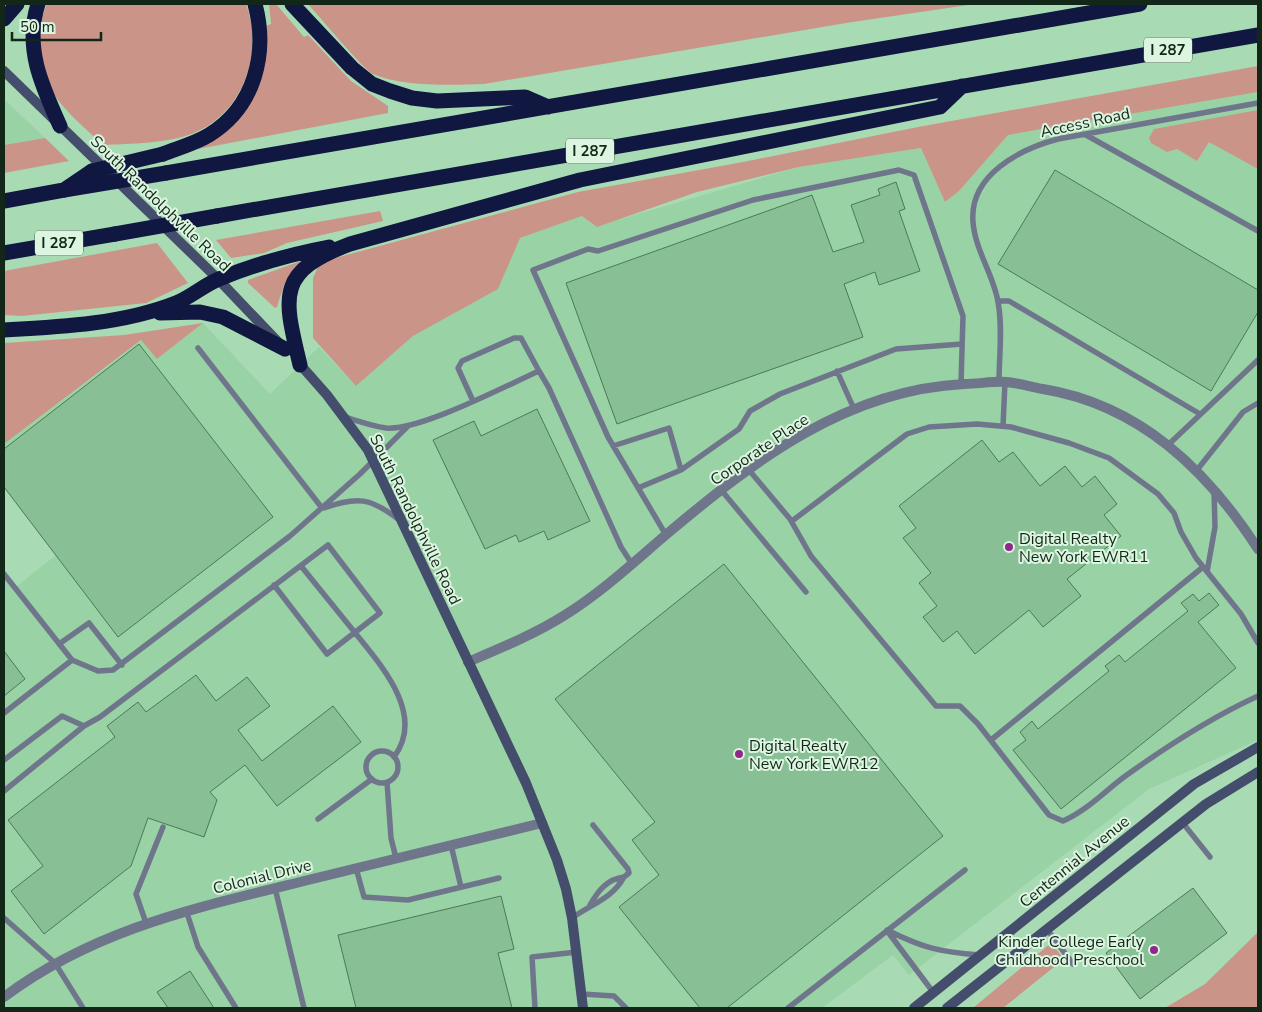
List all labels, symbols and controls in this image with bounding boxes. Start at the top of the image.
scale bar [12,10,101,42]
text: 50 m [20,17,55,37]
road number: I 287 [1144,38,1192,62]
street label: Access Road [1038,103,1132,143]
street label: South Randolphville Road [85,131,235,277]
road number: I 287 [566,138,614,164]
road number: I 287 [35,230,83,256]
street label: Corporate Place [706,409,813,491]
street label: South Randolphville Road [364,430,466,608]
place label: Digital Realty New York EWR11 [1019,528,1149,568]
marker: Digital Realty New York EWR11 [1003,541,1015,553]
place label: Digital Realty New York EWR12 [749,735,879,775]
marker: Digital Realty New York EWR12 [733,748,745,760]
street label: Centennial Avenue [1015,811,1134,913]
street label: Colonial Drive [211,854,314,900]
place label: Kinder College Early Childhood Preschool [995,931,1145,971]
marker: Kinder College Early Childhood Preschool [1148,944,1160,956]

